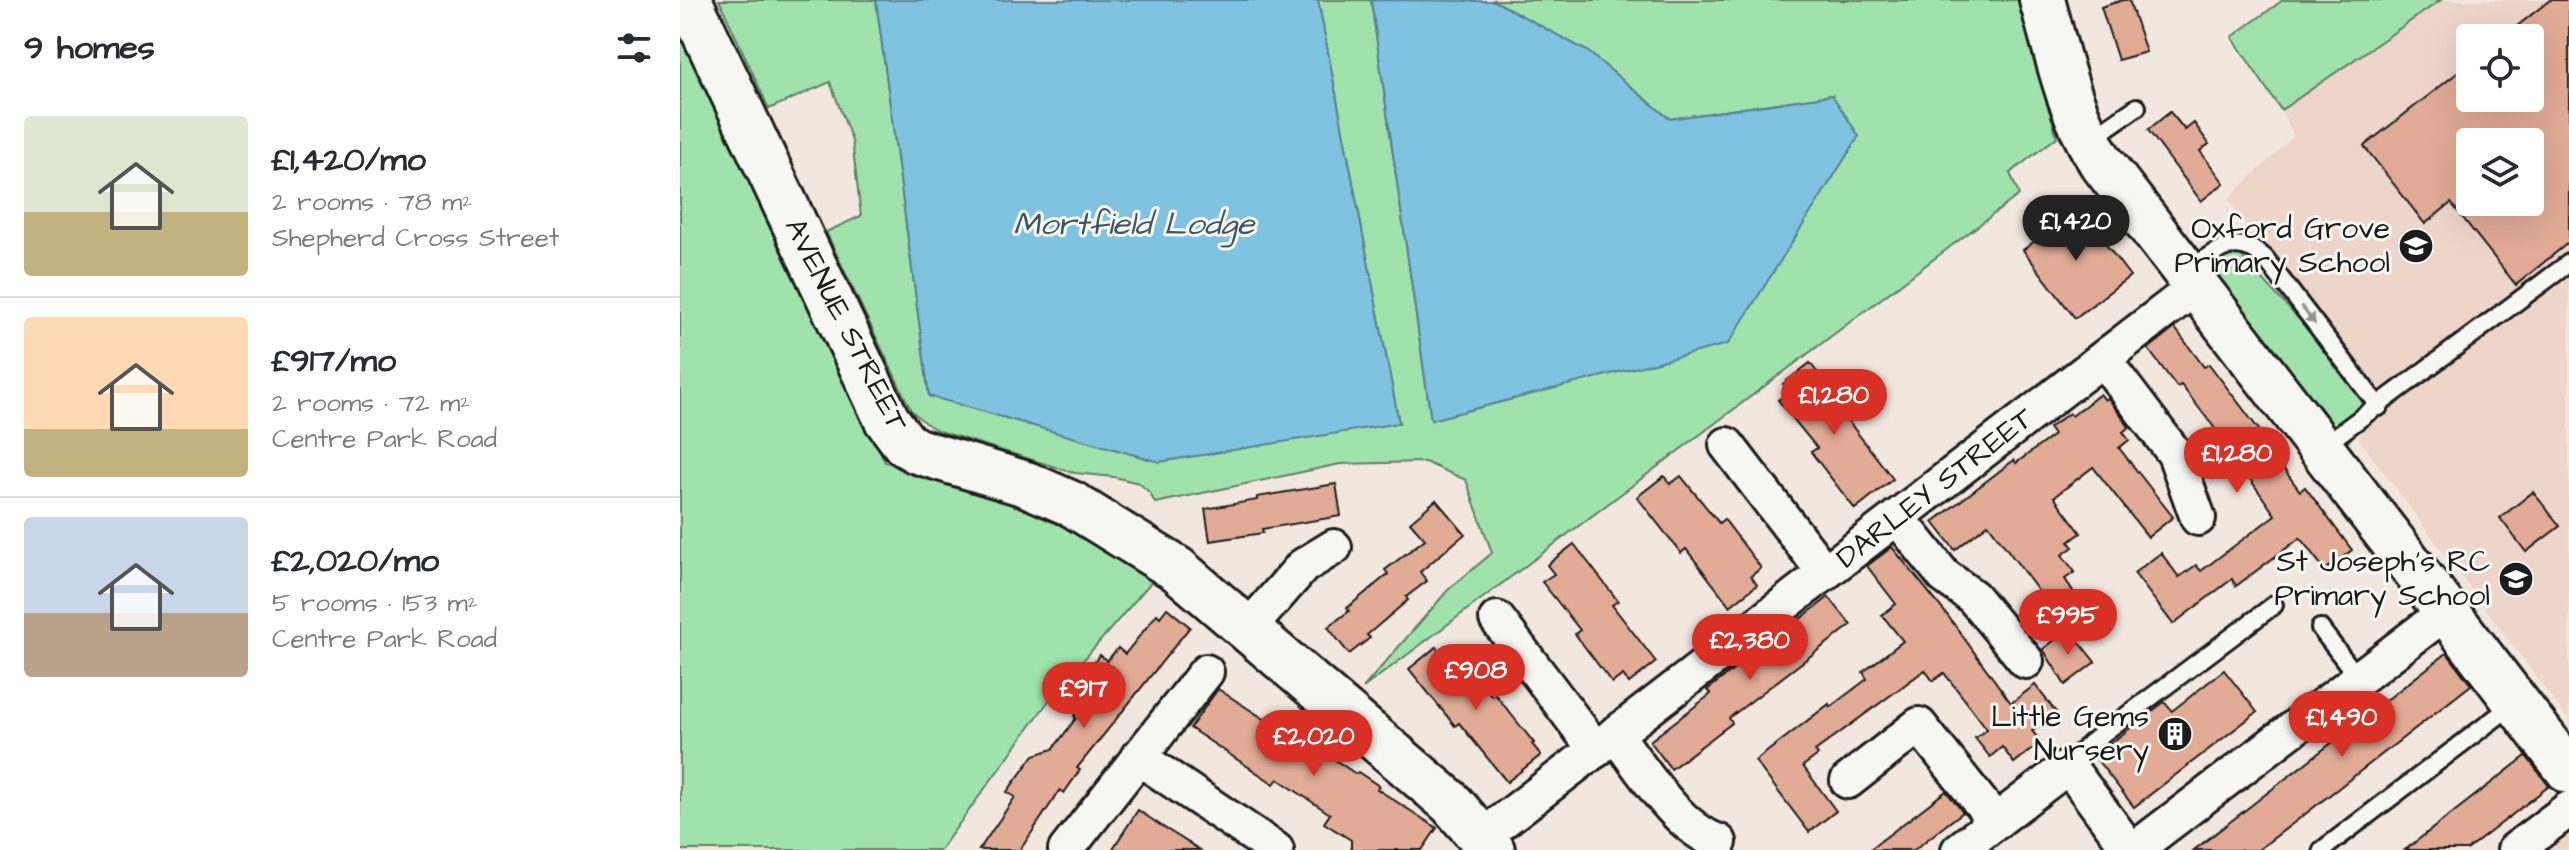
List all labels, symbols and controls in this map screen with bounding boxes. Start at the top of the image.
text: 9 homes [24,24,155,72]
map controls [2456,24,2544,216]
button: locate [2456,24,2544,112]
icon: filters [612,26,656,70]
button: layers [2456,128,2544,216]
text: £1,420/mo [272,136,426,184]
icon: home [88,148,184,244]
text: 2 rooms · 78 m² [272,184,472,220]
pin: £1,420 [2011,195,2141,263]
water label: Mortfield Lodge [1014,202,1256,248]
text: £1,420 [2041,203,2111,239]
place label: Oxford Grove Primary School [2175,208,2390,285]
street label: AVENUE STREET [774,211,918,439]
text: Shepherd Cross Street [272,220,559,256]
school or university icon: Oxford Grove Primary School [2397,227,2435,265]
one-way arrow [2300,305,2316,325]
text: £917/mo [272,337,396,385]
icon: home [88,349,184,445]
pin: £1,280 [1769,369,1899,437]
text: £1,280 [1799,377,1869,413]
text: 2 rooms · 72 m² [272,385,470,421]
street label: DARLEY STREET [1827,397,2043,578]
text: Centre Park Road [272,421,497,457]
pin: £1,280 [2172,427,2302,495]
text: £1,280 [2202,435,2272,471]
text: £2,020/mo [272,537,439,585]
place label: St Joseph's RC Primary School [2275,541,2490,618]
icon: home [88,549,184,645]
school or university icon: St Joseph's RC Primary School [2497,560,2535,598]
text: 5 rooms · 153 m² [272,585,478,621]
pin: £995 [2021,589,2115,657]
text: £995 [2037,597,2099,633]
pin: £2,380 [1685,614,1815,682]
text: Centre Park Road [272,621,497,657]
text: £2,380 [1710,622,1790,658]
pin: £908 [1429,644,1523,712]
text: £908 [1445,652,1507,688]
pin: £917 [1037,662,1131,730]
text: £917 [1060,670,1108,706]
pin: £1,490 [2277,691,2407,759]
place label: Little Gems Nursery [1991,696,2149,773]
text: £1,490 [2307,699,2377,735]
pin: £2,020 [1249,710,1379,778]
building icon: Little Gems Nursery [2156,715,2194,753]
text: £2,020 [1273,718,1355,754]

